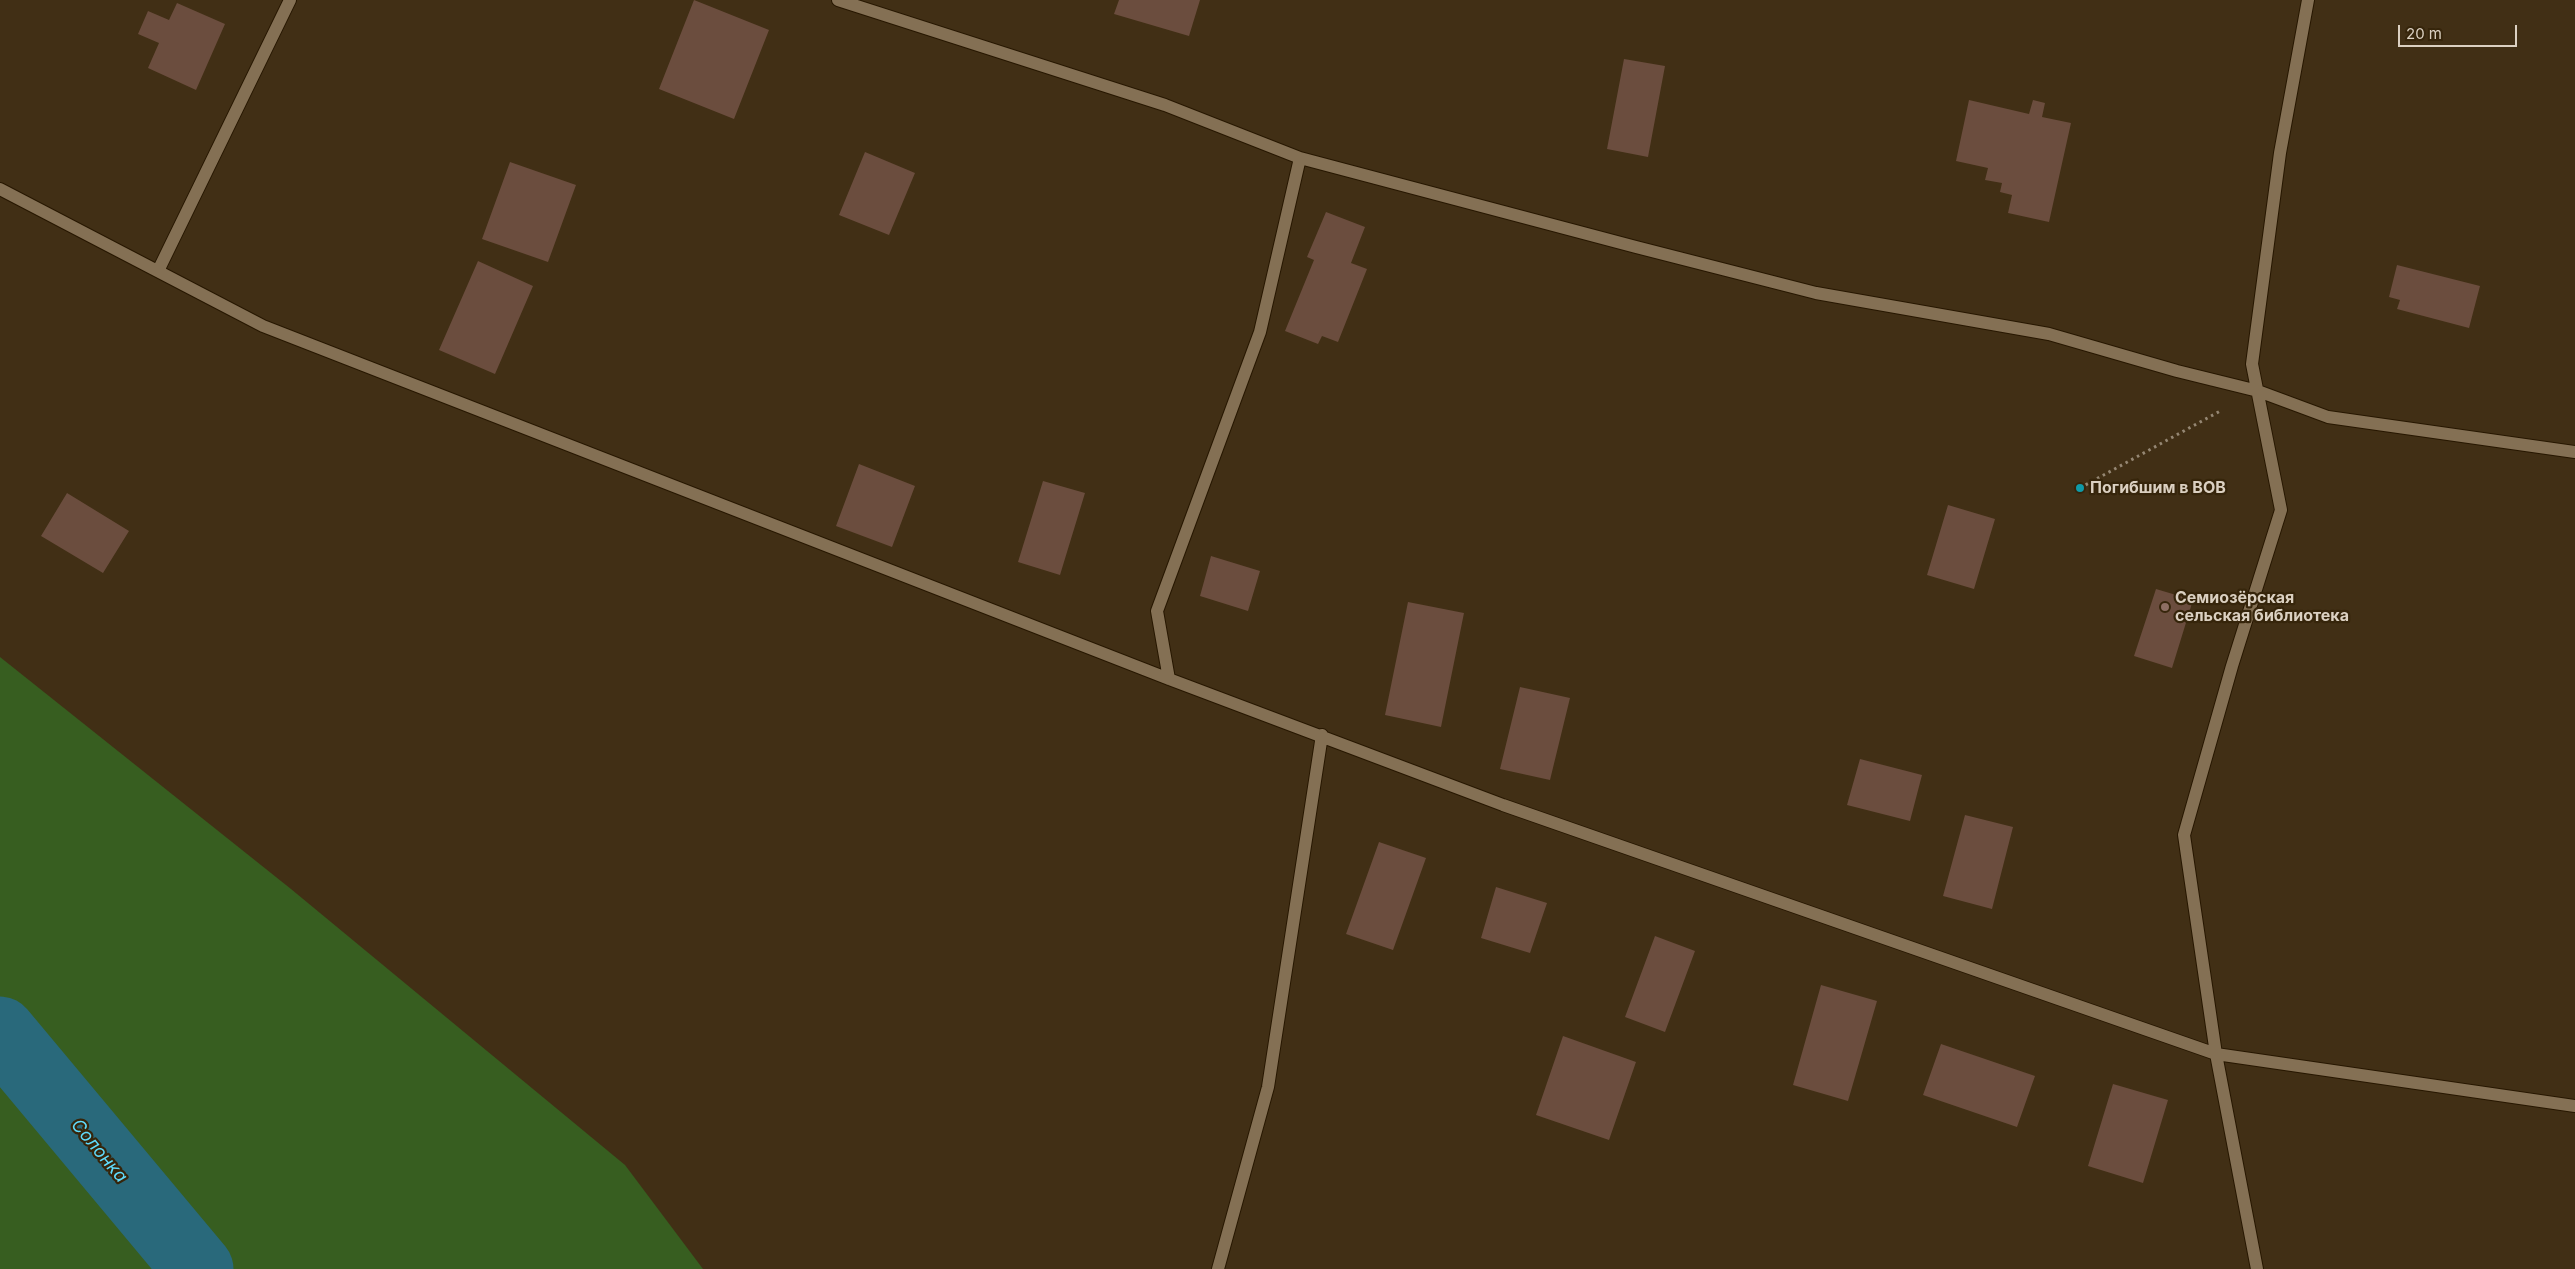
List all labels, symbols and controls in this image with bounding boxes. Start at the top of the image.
scale bar [2400,15,2519,47]
text: 20 m [2406,24,2442,43]
place label: Погибшим в ВОВ [2090,478,2226,498]
marker: Погибшим в ВОВ [2074,482,2086,494]
place label: Семиозёрская сельская библиотека [2175,588,2349,626]
marker: Семиозёрская сельская библиотека [2159,601,2171,613]
water label: Солонка [66,1115,132,1187]

